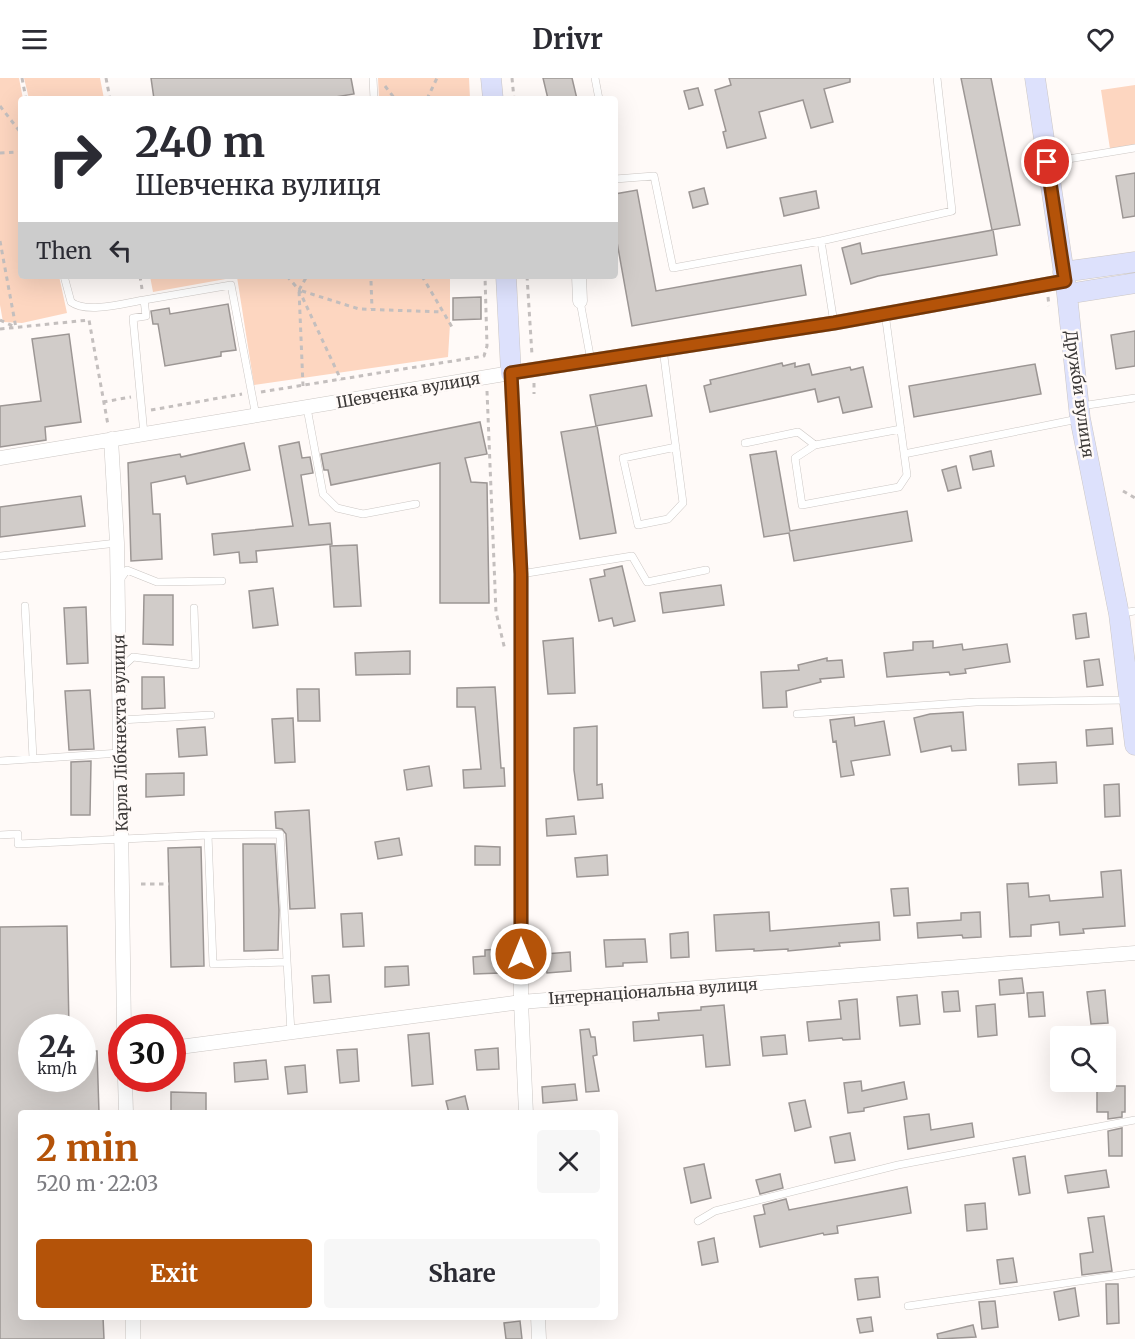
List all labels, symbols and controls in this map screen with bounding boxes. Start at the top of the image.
text: Drivr [532,22,603,56]
icon: menu [18,23,51,56]
icon: heart [1084,23,1117,56]
text: 240 m [135,116,265,168]
icon: right [36,120,114,198]
pin [1021,136,1072,187]
icon: arrive [1030,145,1063,178]
text: Шевченка вулиця [135,168,381,202]
icon: left [104,234,137,267]
text: Then [36,237,92,265]
street label: Дружби вулиця [1061,329,1099,459]
street label: Шевченка вулиця [334,367,482,413]
street label: Карла Лібкнехта вулиця [108,634,132,832]
position arrow [489,922,553,986]
street label: Інтернаціональна вулиця [548,974,758,1008]
speed limit sign: 30 [108,1014,186,1092]
map controls [1050,1026,1116,1092]
button: search [1050,1026,1116,1092]
text: 24 [39,1027,75,1065]
text: km/h [37,1059,77,1078]
text: 2 min [36,1126,139,1171]
button: close [537,1130,600,1193]
text: 520 m · 22:03 [36,1171,159,1196]
button: Exit [36,1239,312,1308]
button: Share [324,1239,600,1308]

